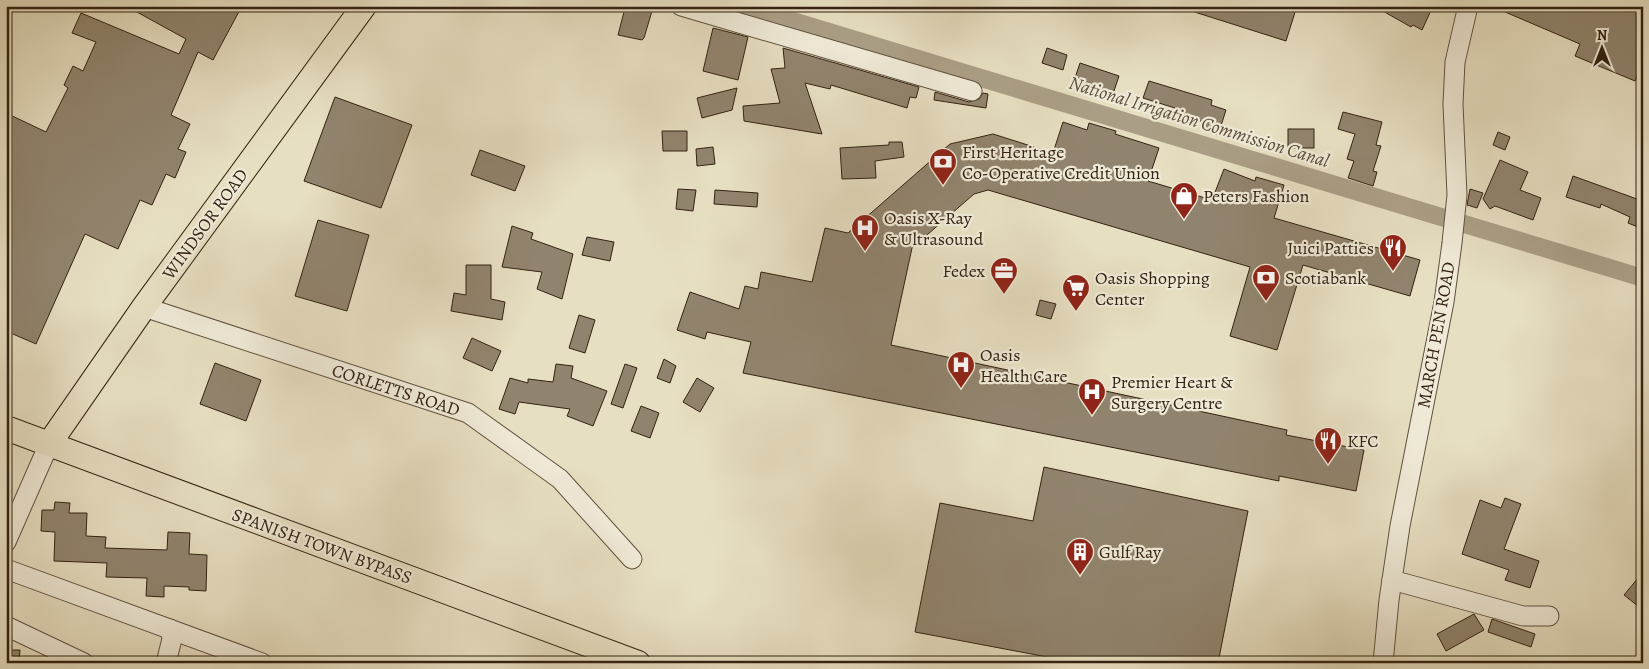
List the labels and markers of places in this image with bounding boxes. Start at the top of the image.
place label: First Heritage Co-Operative Credit Union [962,140,1160,185]
bank icon: First Heritage Co-Operative Credit Union [928,147,958,186]
shop icon: Peters Fashion [1169,181,1199,220]
place label: Peters Fashion [1203,184,1310,208]
place label: Oasis X-Ray & Ultrasound [884,206,984,251]
hospital icon: Oasis X-Ray & Ultrasound [850,213,880,252]
restaurant icon: Juici Patties [1378,233,1408,272]
place label: Juici Patties [1287,236,1374,260]
office icon: Fedex [989,256,1019,295]
place label: Fedex [943,259,985,283]
bank icon: Scotiabank [1251,263,1281,302]
place label: Oasis Shopping Center [1095,266,1210,311]
place label: Scotiabank [1285,266,1366,290]
supermarket icon: Oasis Shopping Center [1061,273,1091,312]
place label: Oasis Health Care [980,343,1068,388]
hospital icon: Oasis Health Care [946,350,976,389]
place label: Premier Heart & Surgery Centre [1111,370,1233,415]
hospital icon: Premier Heart & Surgery Centre [1077,377,1107,416]
restaurant icon: KFC [1313,426,1343,465]
place label: KFC [1347,429,1379,453]
building icon: Gulf Ray [1065,537,1095,576]
place label: Gulf Ray [1099,540,1162,564]

